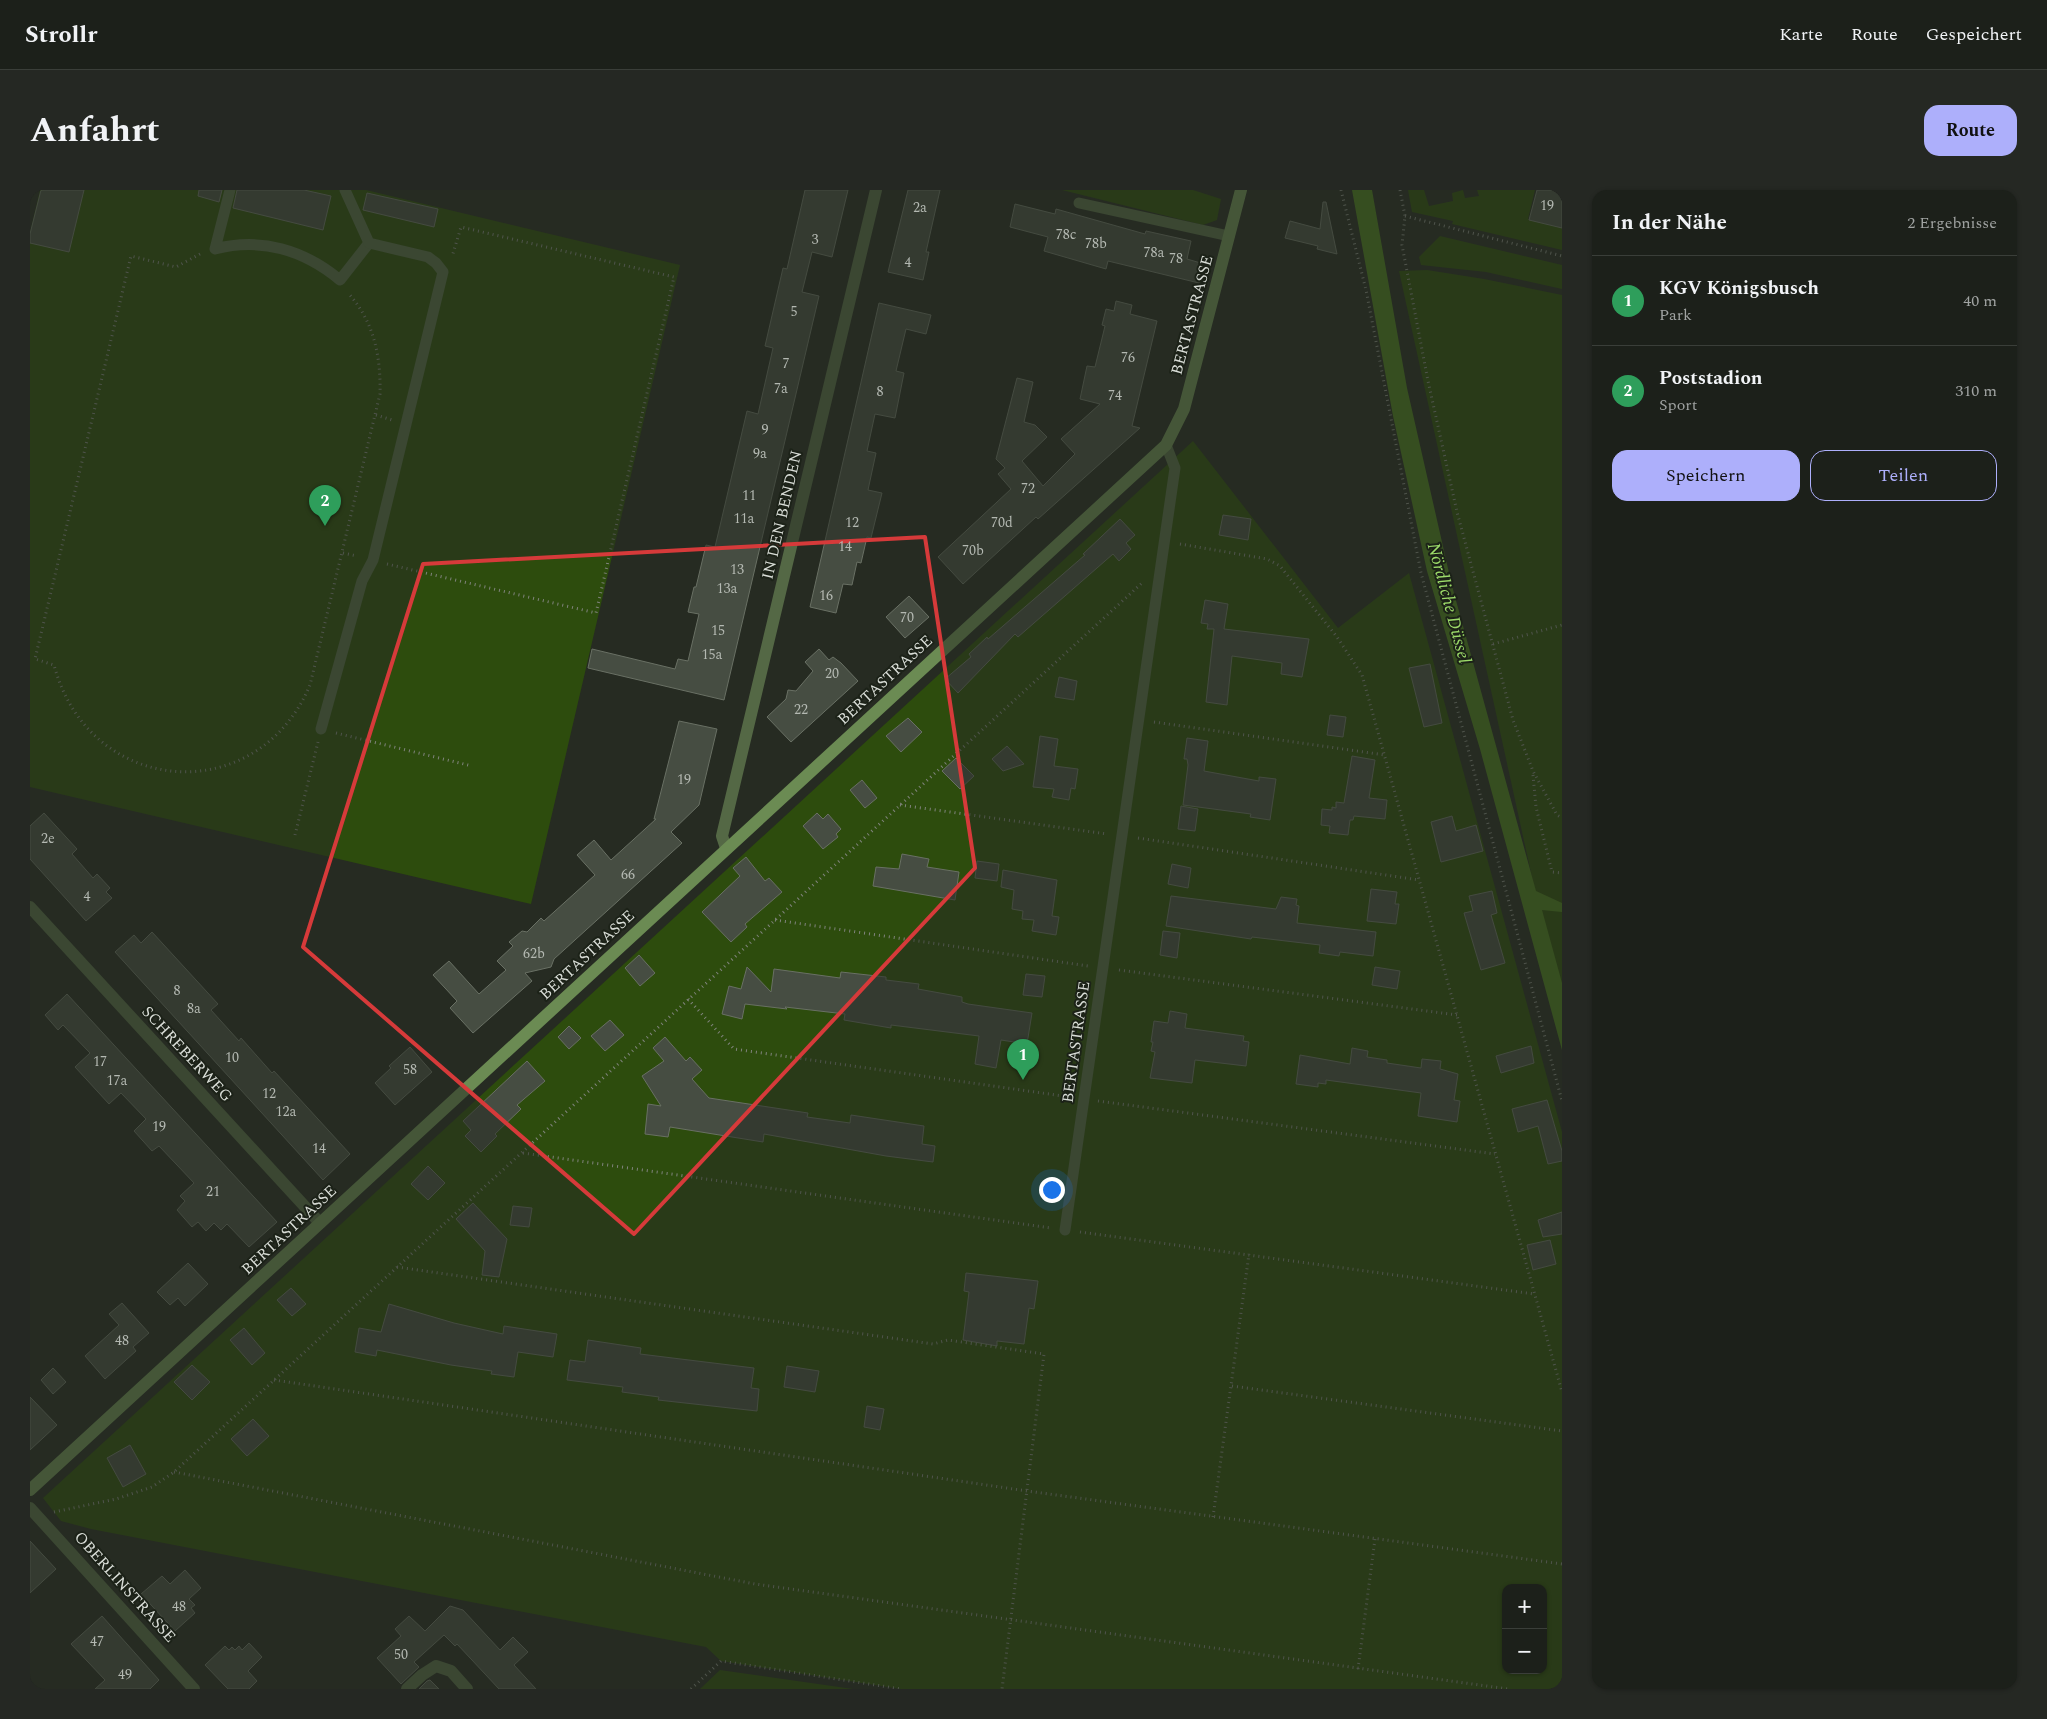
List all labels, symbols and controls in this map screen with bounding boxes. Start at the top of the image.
text: Strollr [25,17,97,53]
text: Karte [1779,21,1823,48]
text: Route [1851,21,1898,48]
text: Gespeichert [1926,21,2022,48]
text: Anfahrt [30,104,160,157]
button: Route [1924,105,2017,156]
house number: 19 [1540,195,1554,216]
house number: 2a [913,197,927,218]
text: In der Nähe [1612,207,1727,239]
text: 2 Ergebnisse [1907,211,1997,235]
house number: 78c [1056,224,1077,245]
house number: 3 [812,229,819,250]
house number: 78b [1085,233,1107,254]
house number: 78a [1144,242,1165,263]
house number: 78 [1169,248,1183,269]
house number: 4 [905,252,912,273]
street label: BERTASTRASSE [1164,253,1220,377]
text: KGV Königsbusch [1659,274,1819,303]
text: 1 [1624,289,1632,313]
text: 40 m [1963,289,1997,313]
house number: 5 [791,301,798,322]
text: Park [1659,303,1692,327]
house number: 76 [1121,347,1135,368]
house number: 7 [783,353,790,374]
text: Poststadion [1659,364,1763,393]
house number: 7a [774,378,788,399]
text: 2 [1624,379,1632,403]
text: 310 m [1955,379,1997,403]
house number: 8 [877,381,884,402]
house number: 74 [1108,385,1122,406]
text: Sport [1659,393,1697,417]
house number: 9 [762,419,769,440]
house number: 9a [753,443,767,464]
street label: IN DEN BENDEN [755,448,809,582]
button: Speichern [1612,450,1800,501]
button: Teilen [1810,450,1997,501]
house number: 72 [1021,478,1035,499]
pin: 2 [309,485,341,526]
house number: 11 [742,485,756,506]
house number: 11a [734,508,755,529]
house number: 12 [845,512,859,533]
house number: 70d [991,512,1013,533]
house number: 14 [838,536,852,557]
house number: 70b [962,540,984,561]
water label: Nördliche Düssel [1420,540,1478,667]
house number: 13 [730,559,744,580]
house number: 13a [717,578,738,599]
house number: 16 [819,585,833,606]
house number: 70 [900,607,914,628]
house number: 15 [711,620,725,641]
street label: BERTASTRASSE [832,629,938,731]
house number: 15a [702,644,723,665]
house number: 20 [825,663,839,684]
house number: 22 [794,699,808,720]
house number: 19 [677,769,691,790]
house number: 2e [41,828,55,849]
house number: 66 [621,864,635,885]
house number: 4 [84,886,91,907]
street label: BERTASTRASSE [534,904,640,1006]
house number: 62b [523,943,545,964]
street label: BERTASTRASSE [1056,979,1096,1105]
house number: 8 [174,980,181,1001]
house number: 8a [187,998,201,1019]
street label: SCHREBERWEG [136,1001,238,1107]
pin: 1 [1007,1039,1039,1080]
house number: 10 [225,1047,239,1068]
house number: 17 [93,1051,107,1072]
house number: 58 [403,1059,417,1080]
house number: 17a [107,1070,128,1091]
house number: 12 [262,1083,276,1104]
house number: 12a [276,1101,297,1122]
house number: 19 [152,1116,166,1137]
house number: 14 [312,1138,326,1159]
your location [1039,1177,1065,1203]
street label: BERTASTRASSE [236,1179,342,1281]
house number: 21 [206,1181,220,1202]
house number: 48 [115,1330,129,1351]
street label: OBERLINSTRASSE [68,1526,182,1648]
map controls [1502,1584,1547,1674]
button: + [1502,1584,1547,1629]
house number: 48 [172,1596,186,1617]
button: − [1502,1629,1547,1674]
house number: 47 [90,1631,104,1652]
house number: 50 [394,1644,408,1665]
house number: 49 [118,1664,132,1685]

